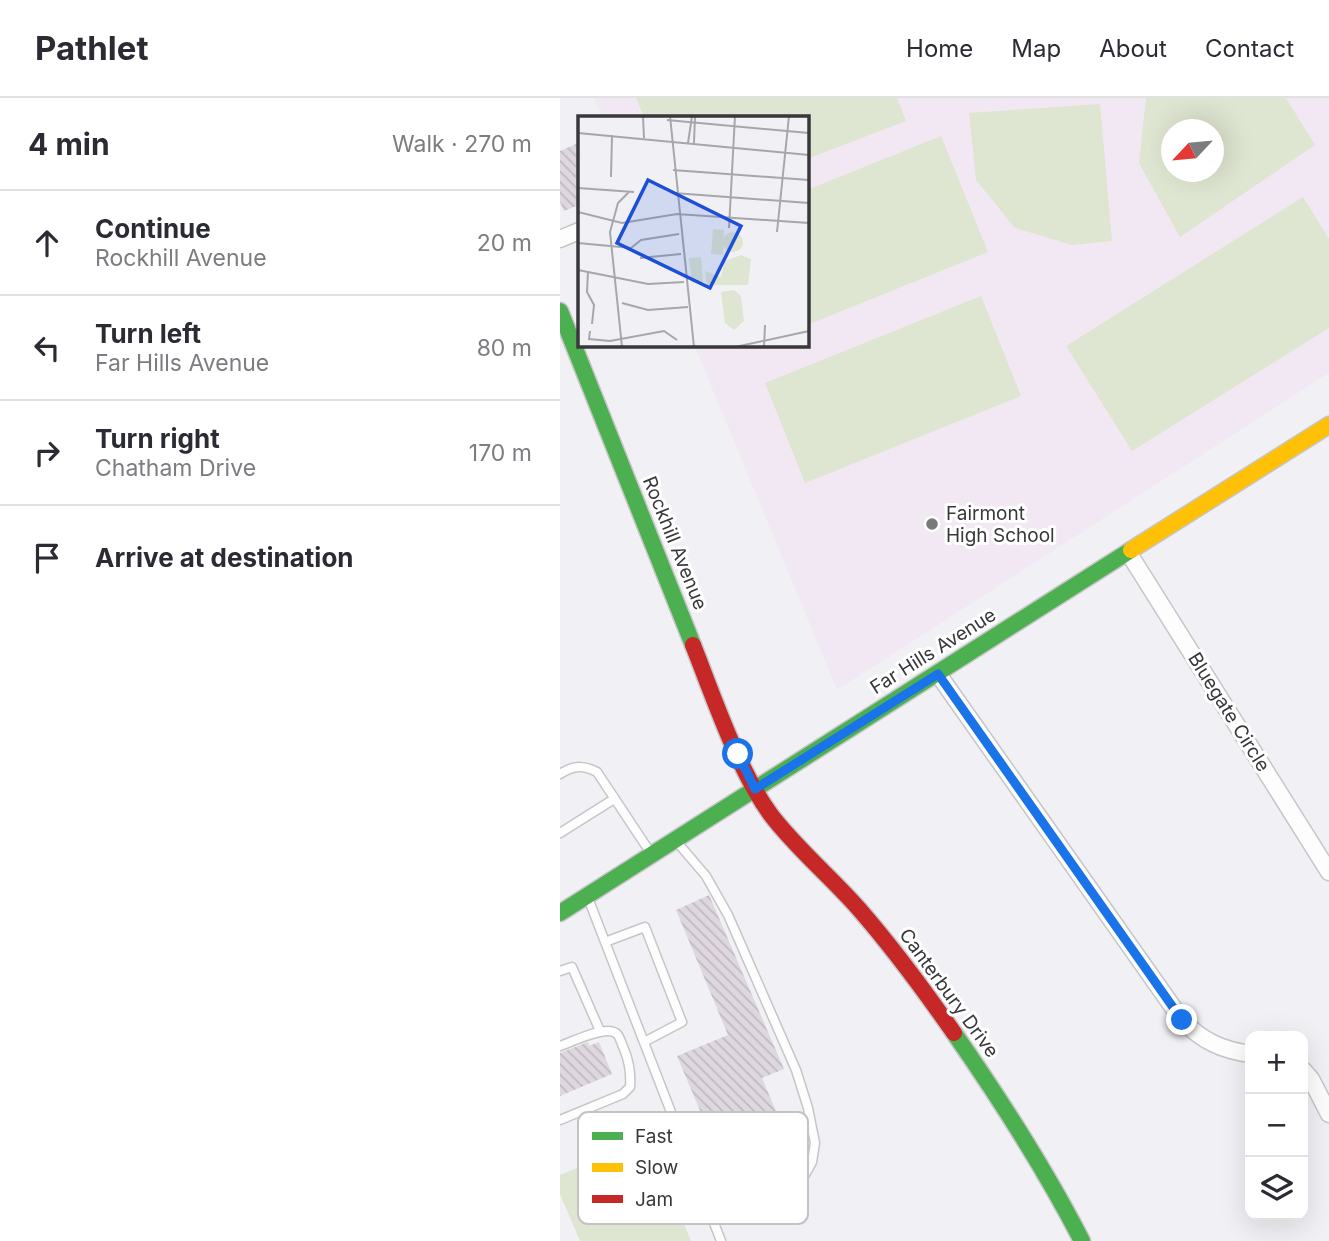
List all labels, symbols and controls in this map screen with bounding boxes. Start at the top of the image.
text: Pathlet [35,28,149,68]
text: Home [906,34,973,63]
text: Map [1011,34,1061,63]
text: About [1099,34,1167,63]
text: Contact [1205,34,1294,63]
inset map [578,116,808,346]
north arrow [1161,119,1224,182]
text: 4 min [28,126,110,162]
text: Walk · 270 m [392,130,532,158]
text: Continue [95,213,211,244]
icon: ahead [28,224,66,262]
text: 20 m [477,229,532,257]
text: Rockhill Avenue [95,244,267,272]
text: Turn left [95,318,201,349]
icon: left [28,329,66,367]
text: 80 m [477,334,532,362]
text: Far Hills Avenue [95,349,269,377]
text: Turn right [95,423,220,454]
icon: right [28,434,66,472]
text: 170 m [469,439,532,467]
text: Chatham Drive [95,454,256,482]
street label: Rockhill Avenue [638,473,712,613]
place label: Fairmont High School [946,502,1055,547]
marker: Fairmont High School [924,516,940,532]
icon: arrive [28,539,66,577]
text: Arrive at destination [95,542,354,573]
street label: Far Hills Avenue [866,603,1000,699]
street label: Bluegate Circle [1183,648,1275,776]
route start [722,738,753,769]
street label: Canterbury Drive [894,924,1004,1062]
route end [1166,1004,1197,1035]
map controls [1245,1031,1308,1220]
button: + [1245,1031,1308,1094]
button: − [1245,1094,1308,1157]
legend [578,1112,808,1224]
text: Fast [635,1125,673,1148]
text: Slow [635,1156,678,1179]
button: layers [1245,1157,1308,1220]
text: Jam [635,1188,673,1211]

